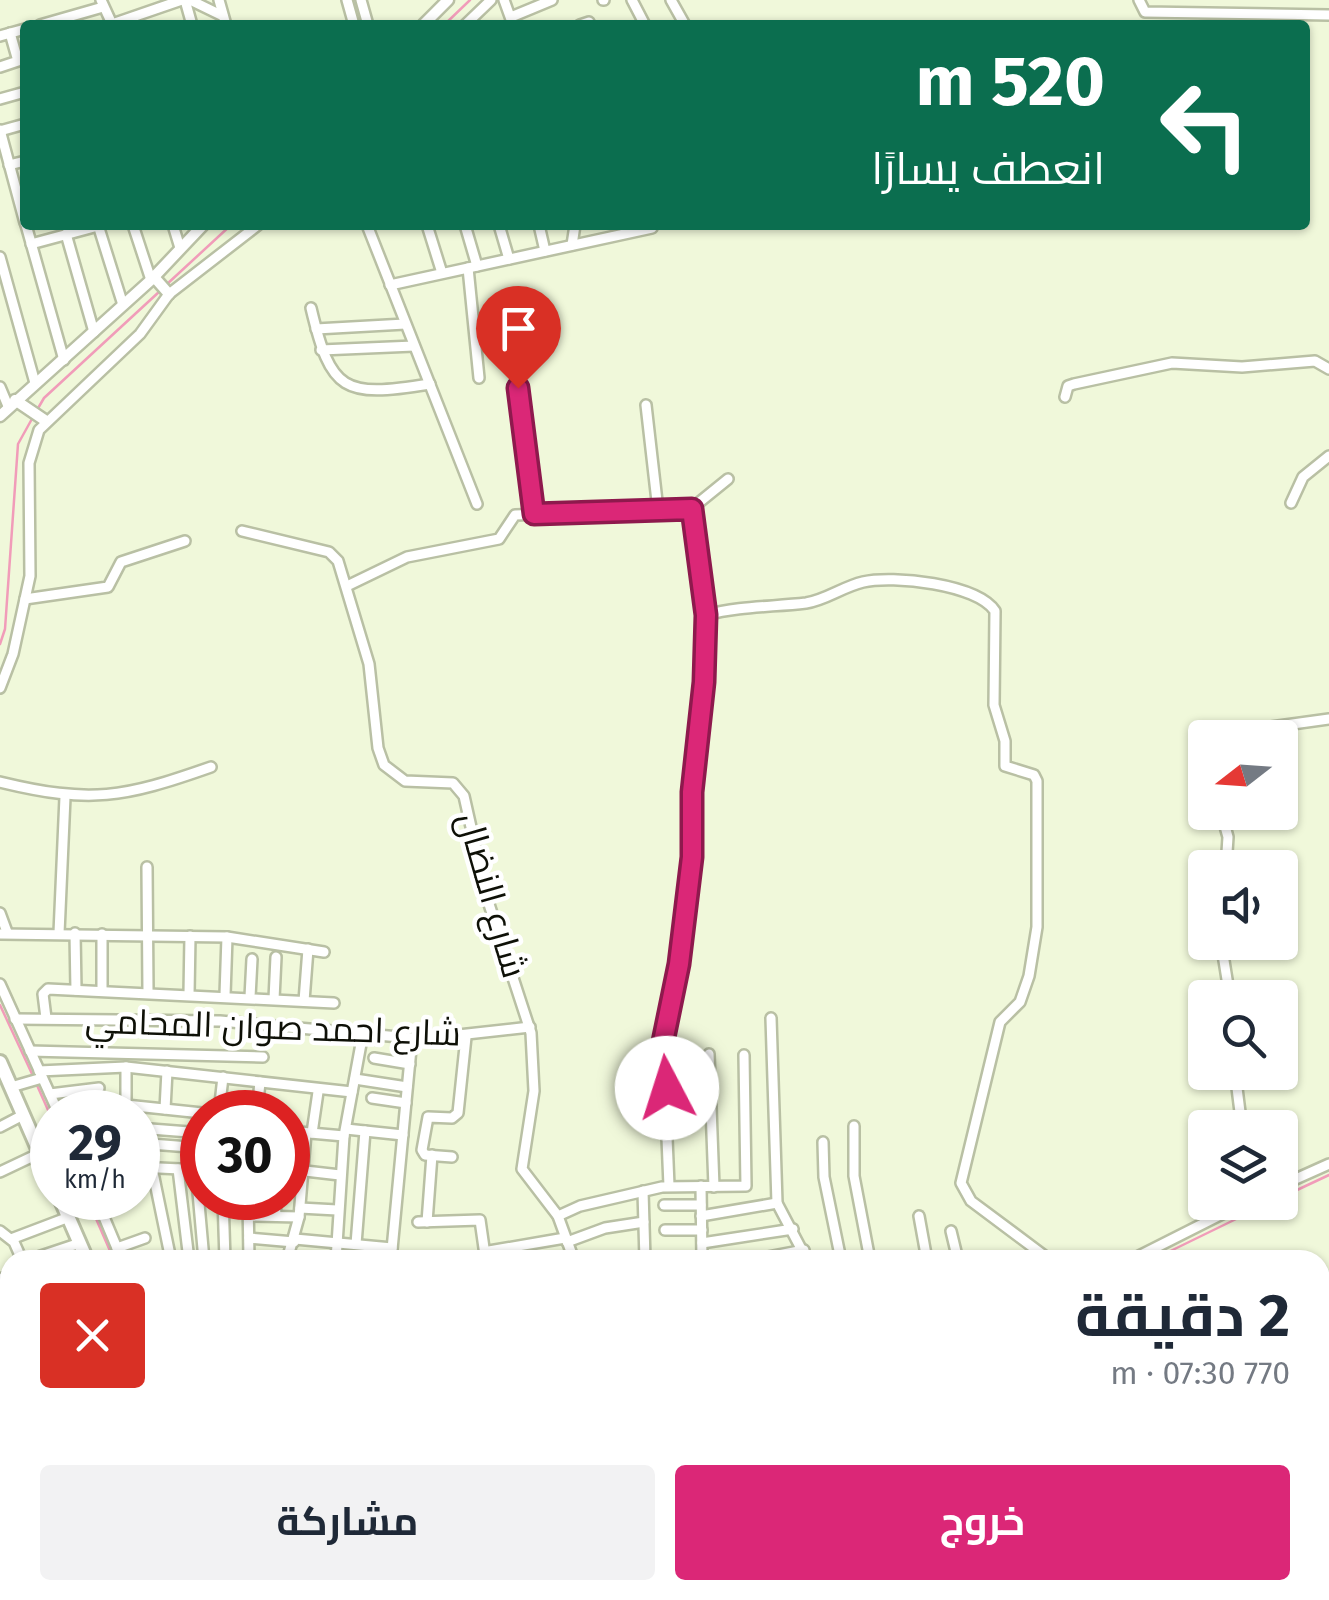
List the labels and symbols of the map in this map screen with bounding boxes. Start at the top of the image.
pin [476,286,561,389]
north arrow [1188,720,1298,830]
street label: شارع النضال [446,808,536,983]
street label: شارع احمد صوان المحامي [84,999,462,1061]
position arrow [615,1036,719,1140]
speed limit sign: 30 [180,1090,310,1220]

